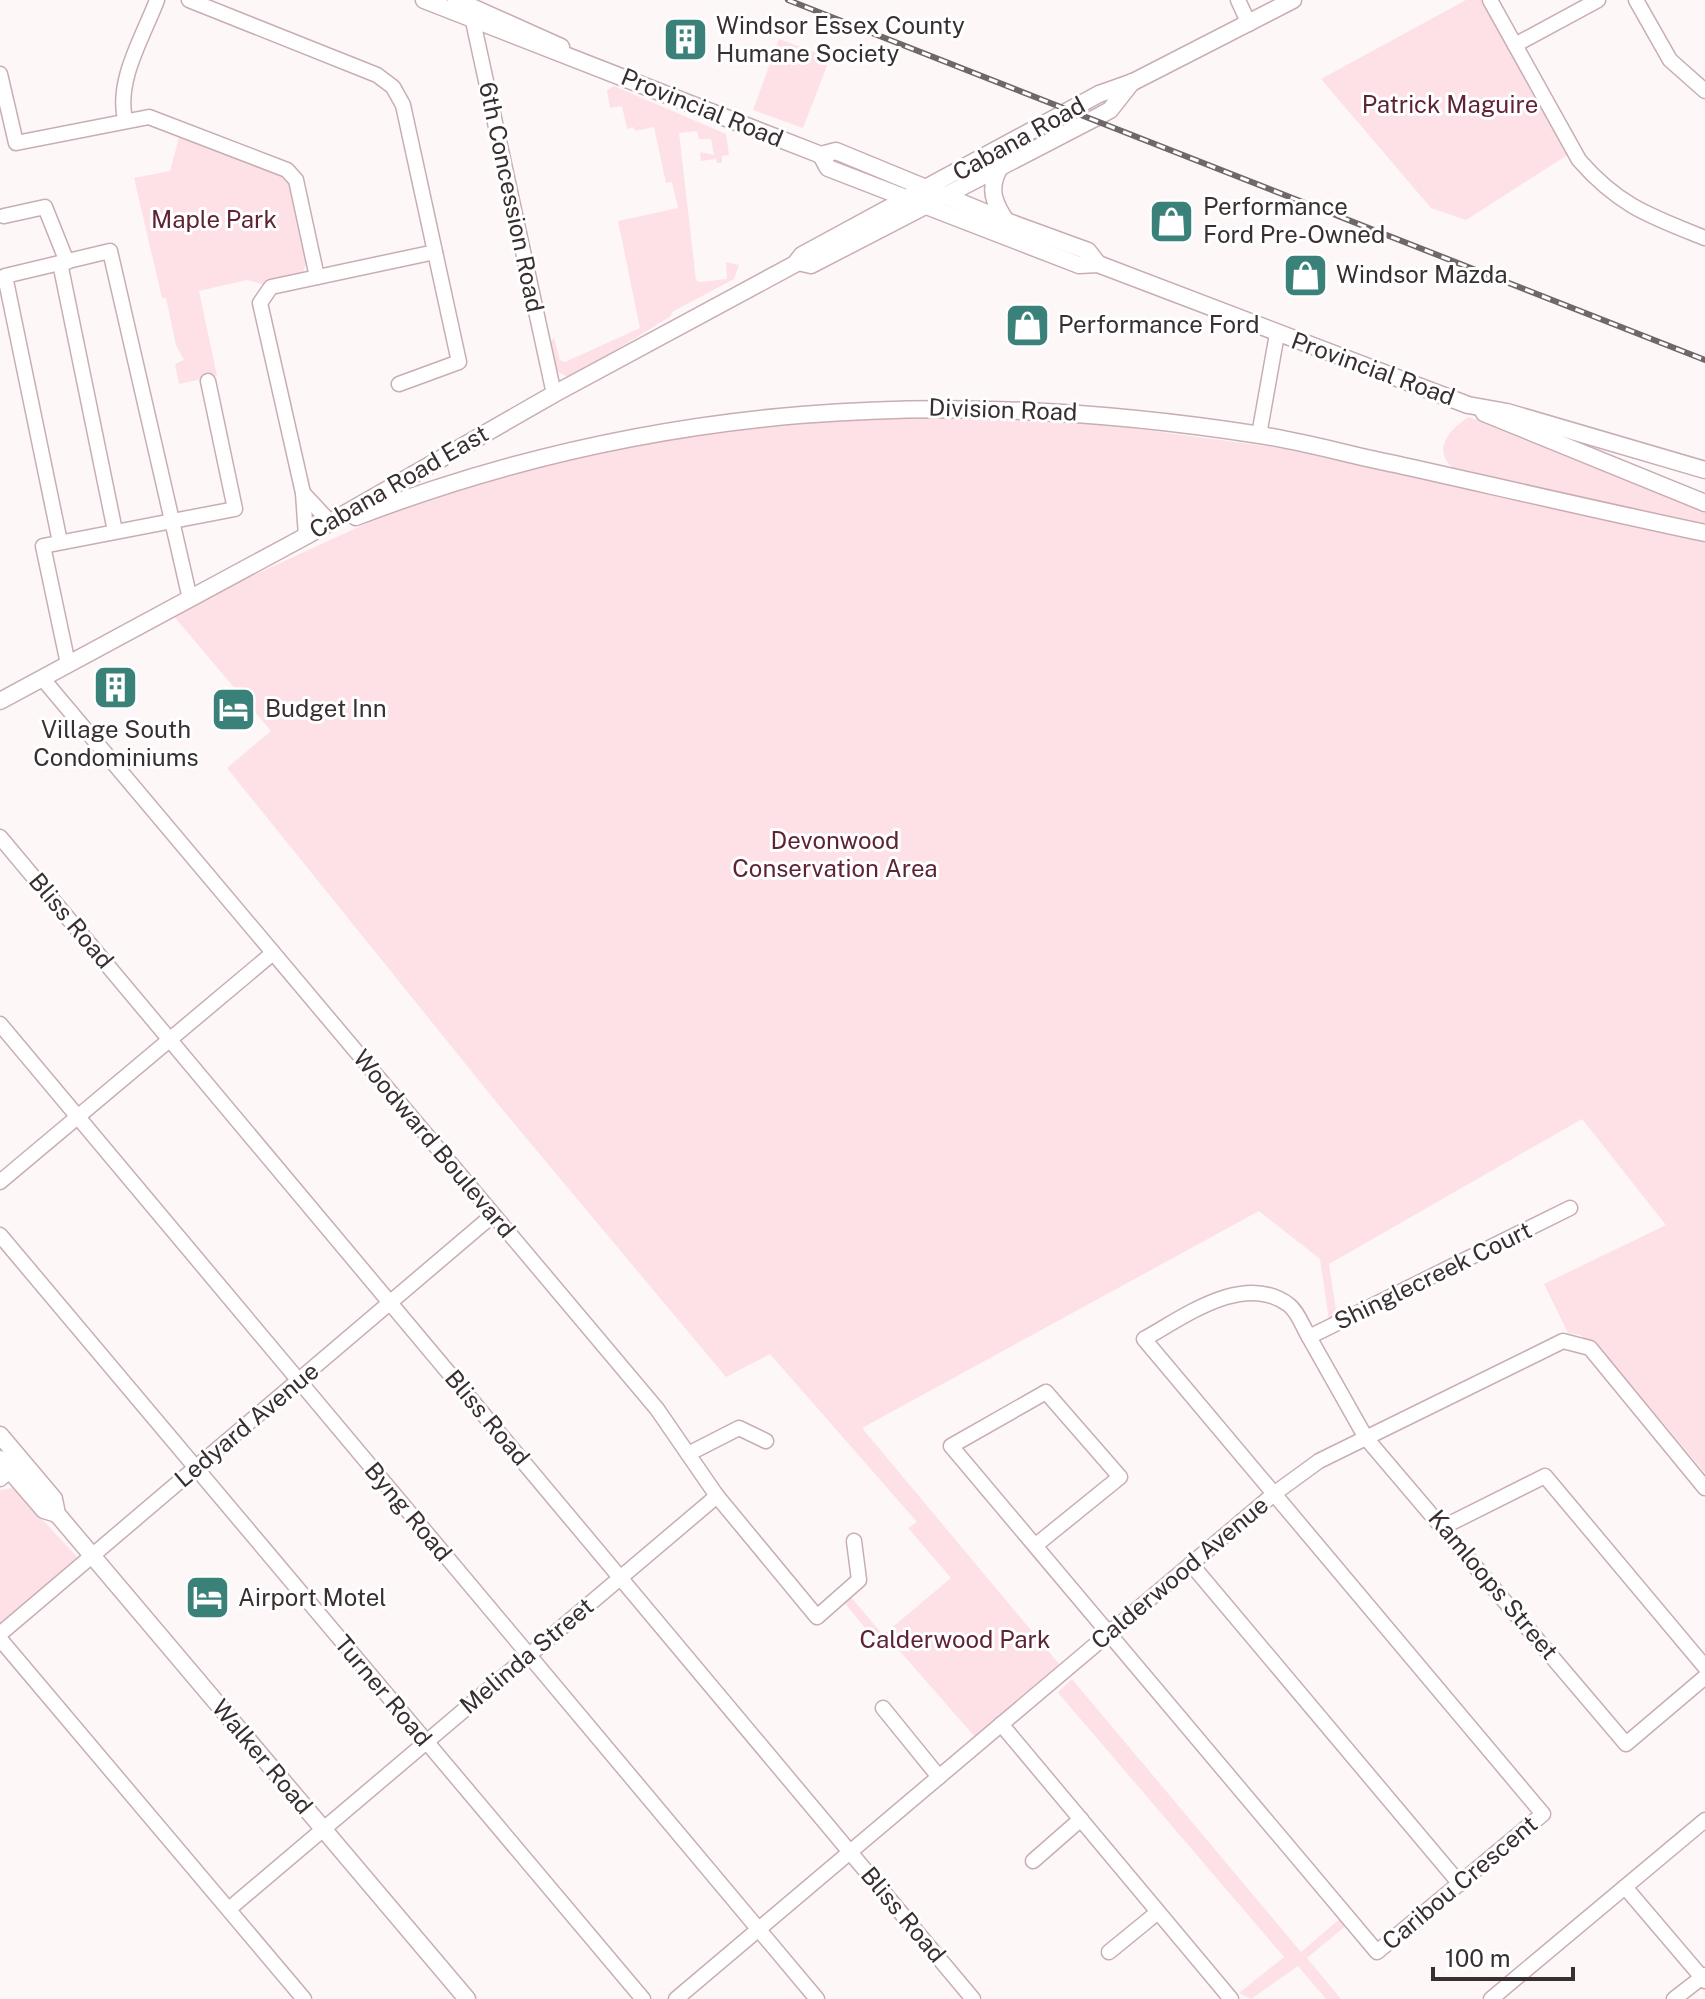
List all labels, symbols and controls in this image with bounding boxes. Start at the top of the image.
place label: Windsor Essex County Humane Society [716,11,965,67]
building icon: Windsor Essex County Humane Society [661,16,709,64]
street label: Provincial Road [617,62,787,152]
street label: 6th Concession Road [474,79,550,314]
street label: Cabana Road [948,90,1090,186]
park label: Patrick Maguire [1362,90,1538,118]
place label: Performance Ford Pre-Owned [1203,192,1385,248]
shop icon: Performance Ford Pre-Owned [1148,197,1196,245]
park label: Maple Park [151,205,277,233]
shop icon: Windsor Mazda [1281,251,1329,299]
place label: Windsor Mazda [1336,260,1508,288]
shop icon: Performance Ford [1003,301,1051,349]
place label: Performance Ford [1058,310,1260,338]
street label: Provincial Road [1288,326,1459,411]
street label: Division Road [928,392,1078,426]
street label: Cabana Road East [304,419,493,544]
building icon: Village South Condominiums [92,664,140,712]
hotel icon: Budget Inn [210,685,258,733]
place label: Budget Inn [265,694,387,722]
place label: Village South Condominiums [33,715,199,771]
park label: Devonwood Conservation Area [732,826,938,882]
street label: Bliss Road [24,867,120,974]
street label: Woodward Boulevard [348,1044,522,1243]
street label: Shinglecreek Court [1329,1215,1536,1335]
street label: Ledyard Avenue [169,1356,324,1492]
street label: Bliss Road [440,1364,536,1471]
street label: Byng Road [359,1456,458,1566]
street label: Calderwood Avenue [1085,1490,1273,1654]
street label: Kamloops Street [1423,1504,1564,1665]
hotel icon: Airport Motel [183,1574,231,1622]
place label: Airport Motel [238,1583,387,1611]
street label: Melinda Street [454,1591,599,1719]
park label: Calderwood Park [860,1625,1050,1653]
street label: Turner Road [329,1629,438,1751]
street label: Walker Road [207,1693,319,1819]
street label: Caribou Crescent [1376,1809,1542,1955]
street label: Bliss Road [856,1861,952,1968]
scale bar [1433,1931,1573,1981]
text: 100 m [1445,1944,1511,1972]

